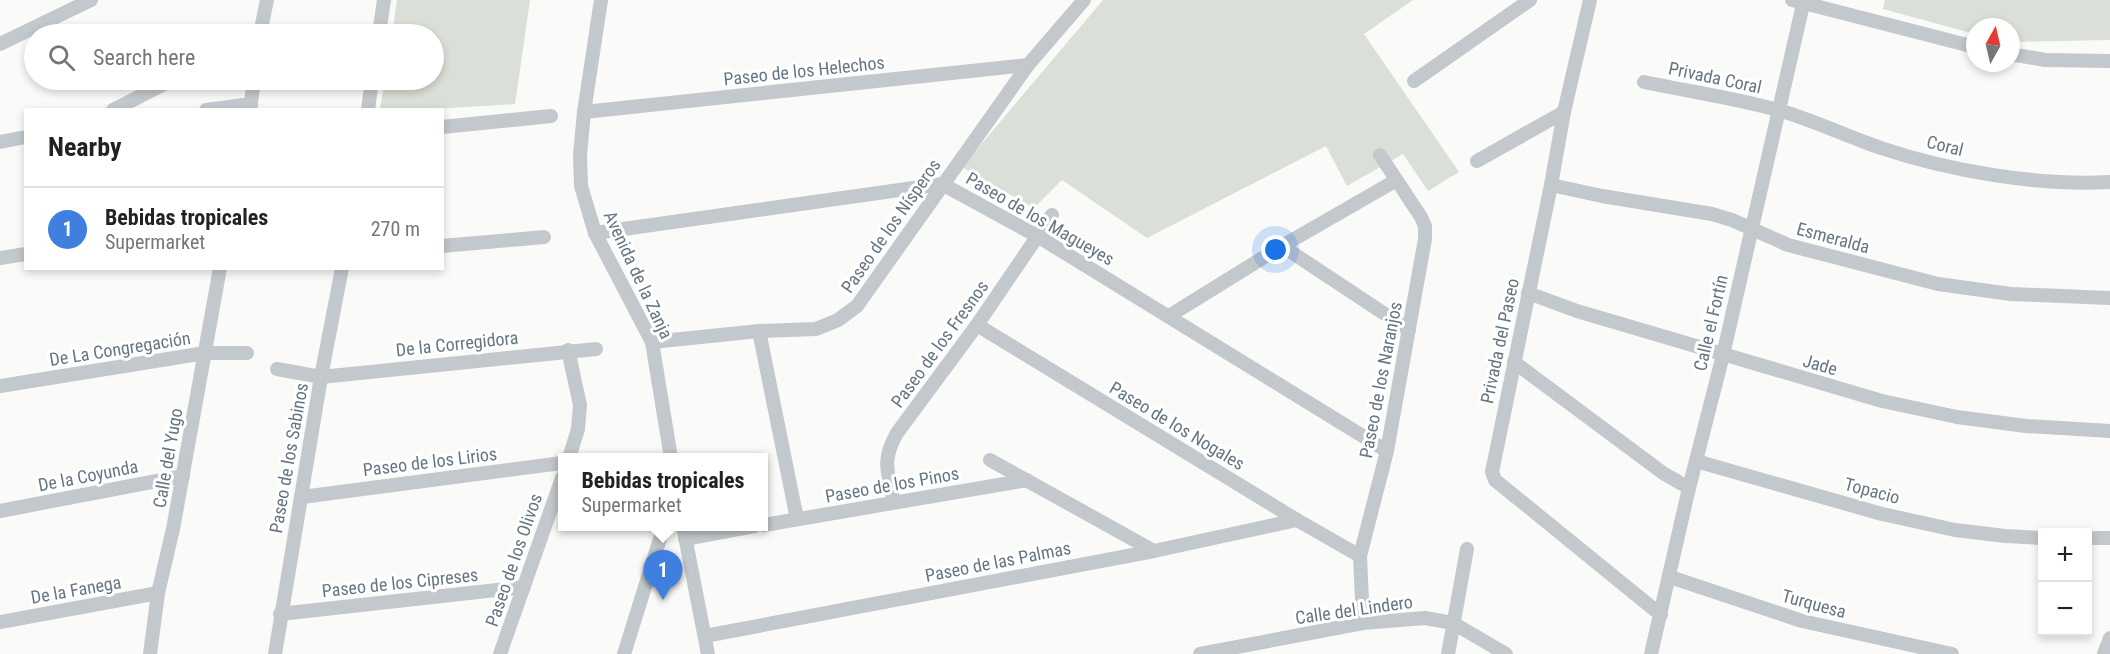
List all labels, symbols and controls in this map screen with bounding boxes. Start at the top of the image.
north arrow [1966,18,2020,72]
search box [24,24,444,90]
icon: search [45,41,78,74]
text: Search here [93,45,195,70]
street label: Paseo de los Helechos [722,52,885,89]
street label: Privada Coral [1667,57,1764,98]
street label: Coral [1925,131,1966,160]
text: Nearby [48,132,122,162]
street label: Paseo de los Nísperos [836,155,945,297]
street label: Paseo de los Magueyes [962,168,1118,270]
text: Bebidas tropicales [105,205,268,230]
street label: Avenida de la Zanja [600,208,677,342]
text: 1 [62,217,73,241]
text: 270 m [371,217,420,241]
street label: Esmeralda [1794,218,1872,257]
text: Supermarket [105,230,205,254]
your location [1261,235,1290,264]
street label: Calle el Fortín [1689,273,1732,373]
street label: Paseo de los Fresnos [887,276,993,411]
street label: Privada del Paseo [1476,276,1523,405]
street label: Paseo de los Naranjos [1355,300,1406,460]
street label: De La Congregación [48,327,192,370]
street label: De la Corregidora [395,327,519,360]
street label: Jade [1801,350,1840,379]
street label: Paseo de los Nogales [1106,377,1249,474]
street label: Paseo de los Sabinos [265,381,312,535]
street label: Calle del Yugo [148,406,187,509]
street label: Paseo de los Lirios [362,443,498,480]
popup [558,453,768,531]
street label: De la Coyunda [36,456,140,495]
street label: Paseo de los Pinos [823,462,960,507]
text: Bebidas tropicales [581,468,745,493]
street label: Topacio [1842,473,1902,508]
street label: Paseo de los Olivos [481,491,546,629]
text: Supermarket [581,493,682,517]
map controls [2038,528,2092,636]
button: + [2038,528,2092,582]
street label: Paseo de las Palmas [923,537,1073,586]
pin: 1 [644,550,682,600]
street label: Paseo de los Cipreses [321,564,479,601]
street label: De la Fanega [29,571,123,608]
button: − [2038,582,2092,636]
street label: Turquesa [1780,585,1848,622]
street label: Calle del Lindero [1294,591,1414,628]

